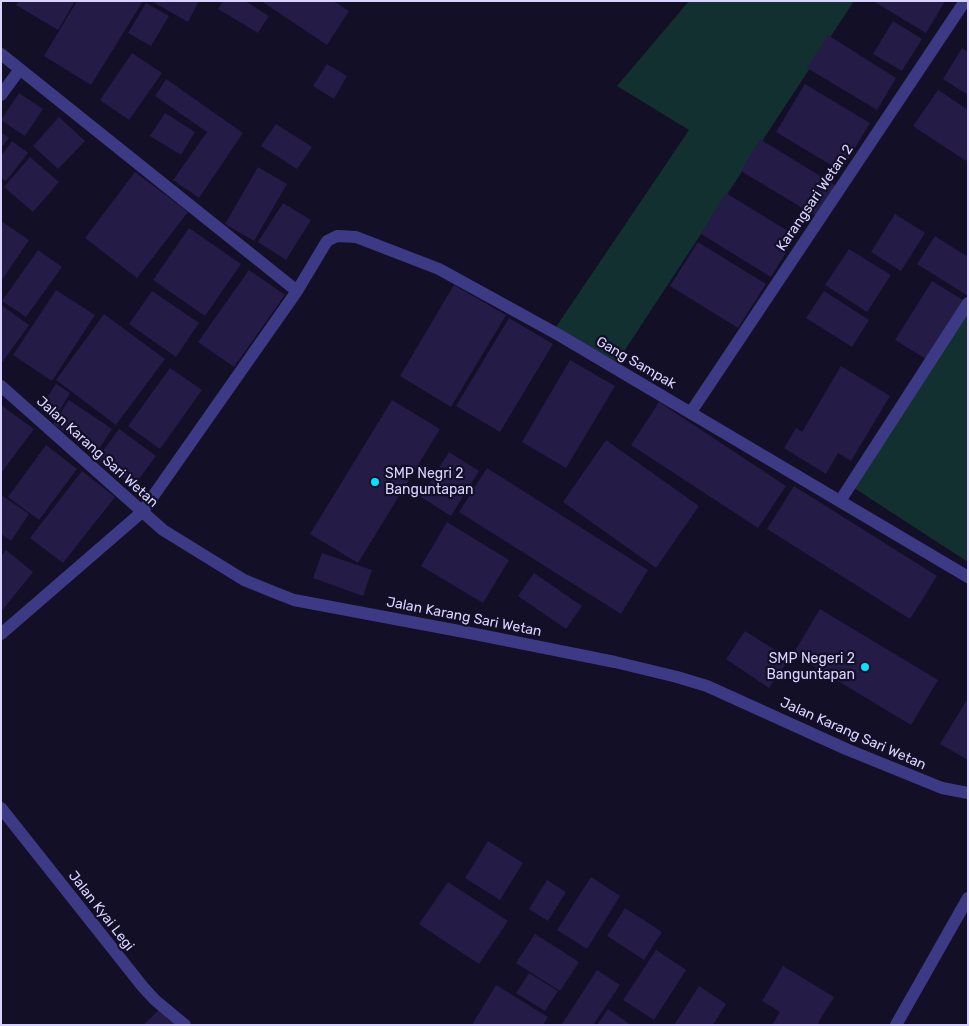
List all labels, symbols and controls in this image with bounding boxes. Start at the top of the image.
street label: Karangsari Wetan 2 [773,142,857,254]
street label: Gang Sampak [593,333,679,393]
street label: Jalan Karang Sari Wetan [33,393,161,511]
place label: SMP Negri 2 Banguntapan [385,466,473,498]
marker: SMP Negri 2 Banguntapan [369,476,381,488]
street label: Jalan Karang Sari Wetan [385,594,543,640]
place label: SMP Negeri 2 Banguntapan [767,651,855,684]
marker: SMP Negeri 2 Banguntapan [859,661,871,673]
street label: Jalan Karang Sari Wetan [777,694,929,774]
street label: Jalan Kyai Legi [65,868,137,954]

